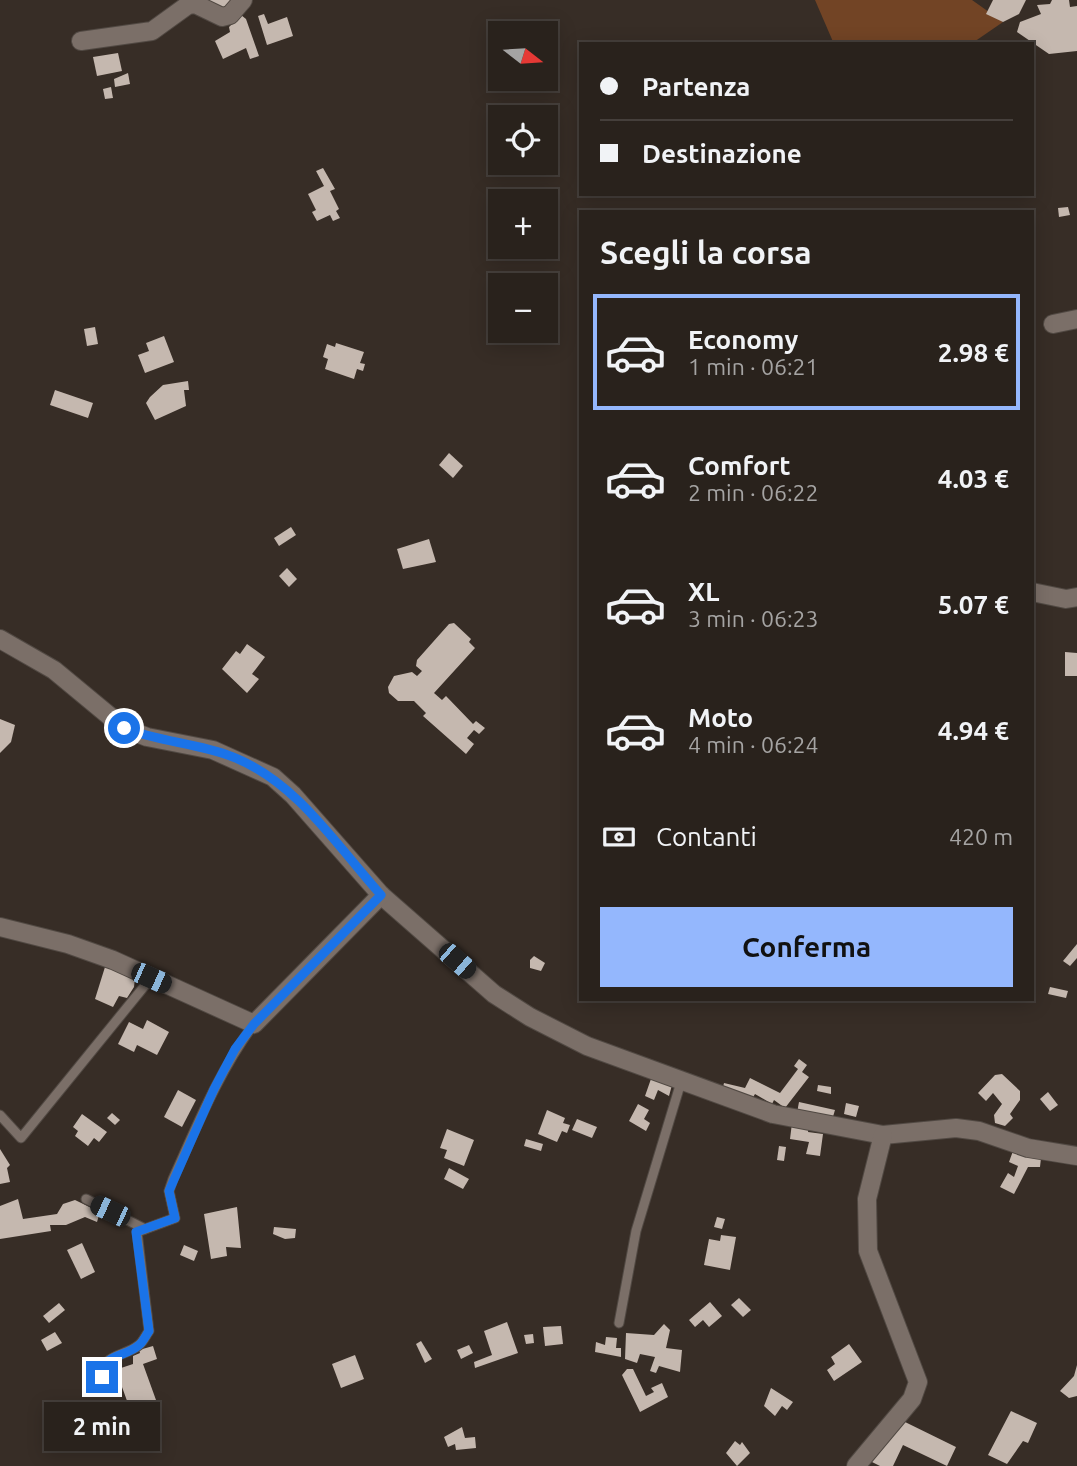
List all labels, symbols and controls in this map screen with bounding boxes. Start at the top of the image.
north arrow [488,21,558,91]
map controls [488,21,558,343]
text: Partenza [642,72,750,101]
button: locate [488,105,558,175]
text: Destinazione [642,139,802,168]
button: + [488,189,558,259]
text: Scegli la corsa [600,234,812,270]
button: − [488,273,558,343]
icon: car [604,321,667,384]
text: Economy [688,325,798,354]
text: 2.98 € [938,338,1009,367]
text: 1 min · 06:21 [688,354,819,379]
icon: car [604,447,667,510]
text: Comfort [688,451,791,480]
text: 4.03 € [938,464,1009,493]
text: 2 min · 06:22 [688,480,819,505]
icon: car [604,573,667,636]
text: XL [688,577,719,606]
text: 5.07 € [938,590,1009,619]
text: 3 min · 06:23 [688,606,819,631]
icon: car [604,699,667,762]
text: Moto [688,703,753,732]
route start [108,712,140,744]
text: 4.94 € [938,716,1009,745]
text: 4 min · 06:24 [688,732,819,757]
icon: cash [600,818,638,856]
text: Contanti [656,822,757,851]
text: 420 m [949,824,1013,849]
button: Conferma [600,907,1013,987]
car [435,939,480,983]
car [128,960,175,996]
car [87,1193,134,1229]
route end [86,1361,118,1393]
callout: 2 min [44,1402,160,1450]
text: 2 min [73,1414,131,1439]

